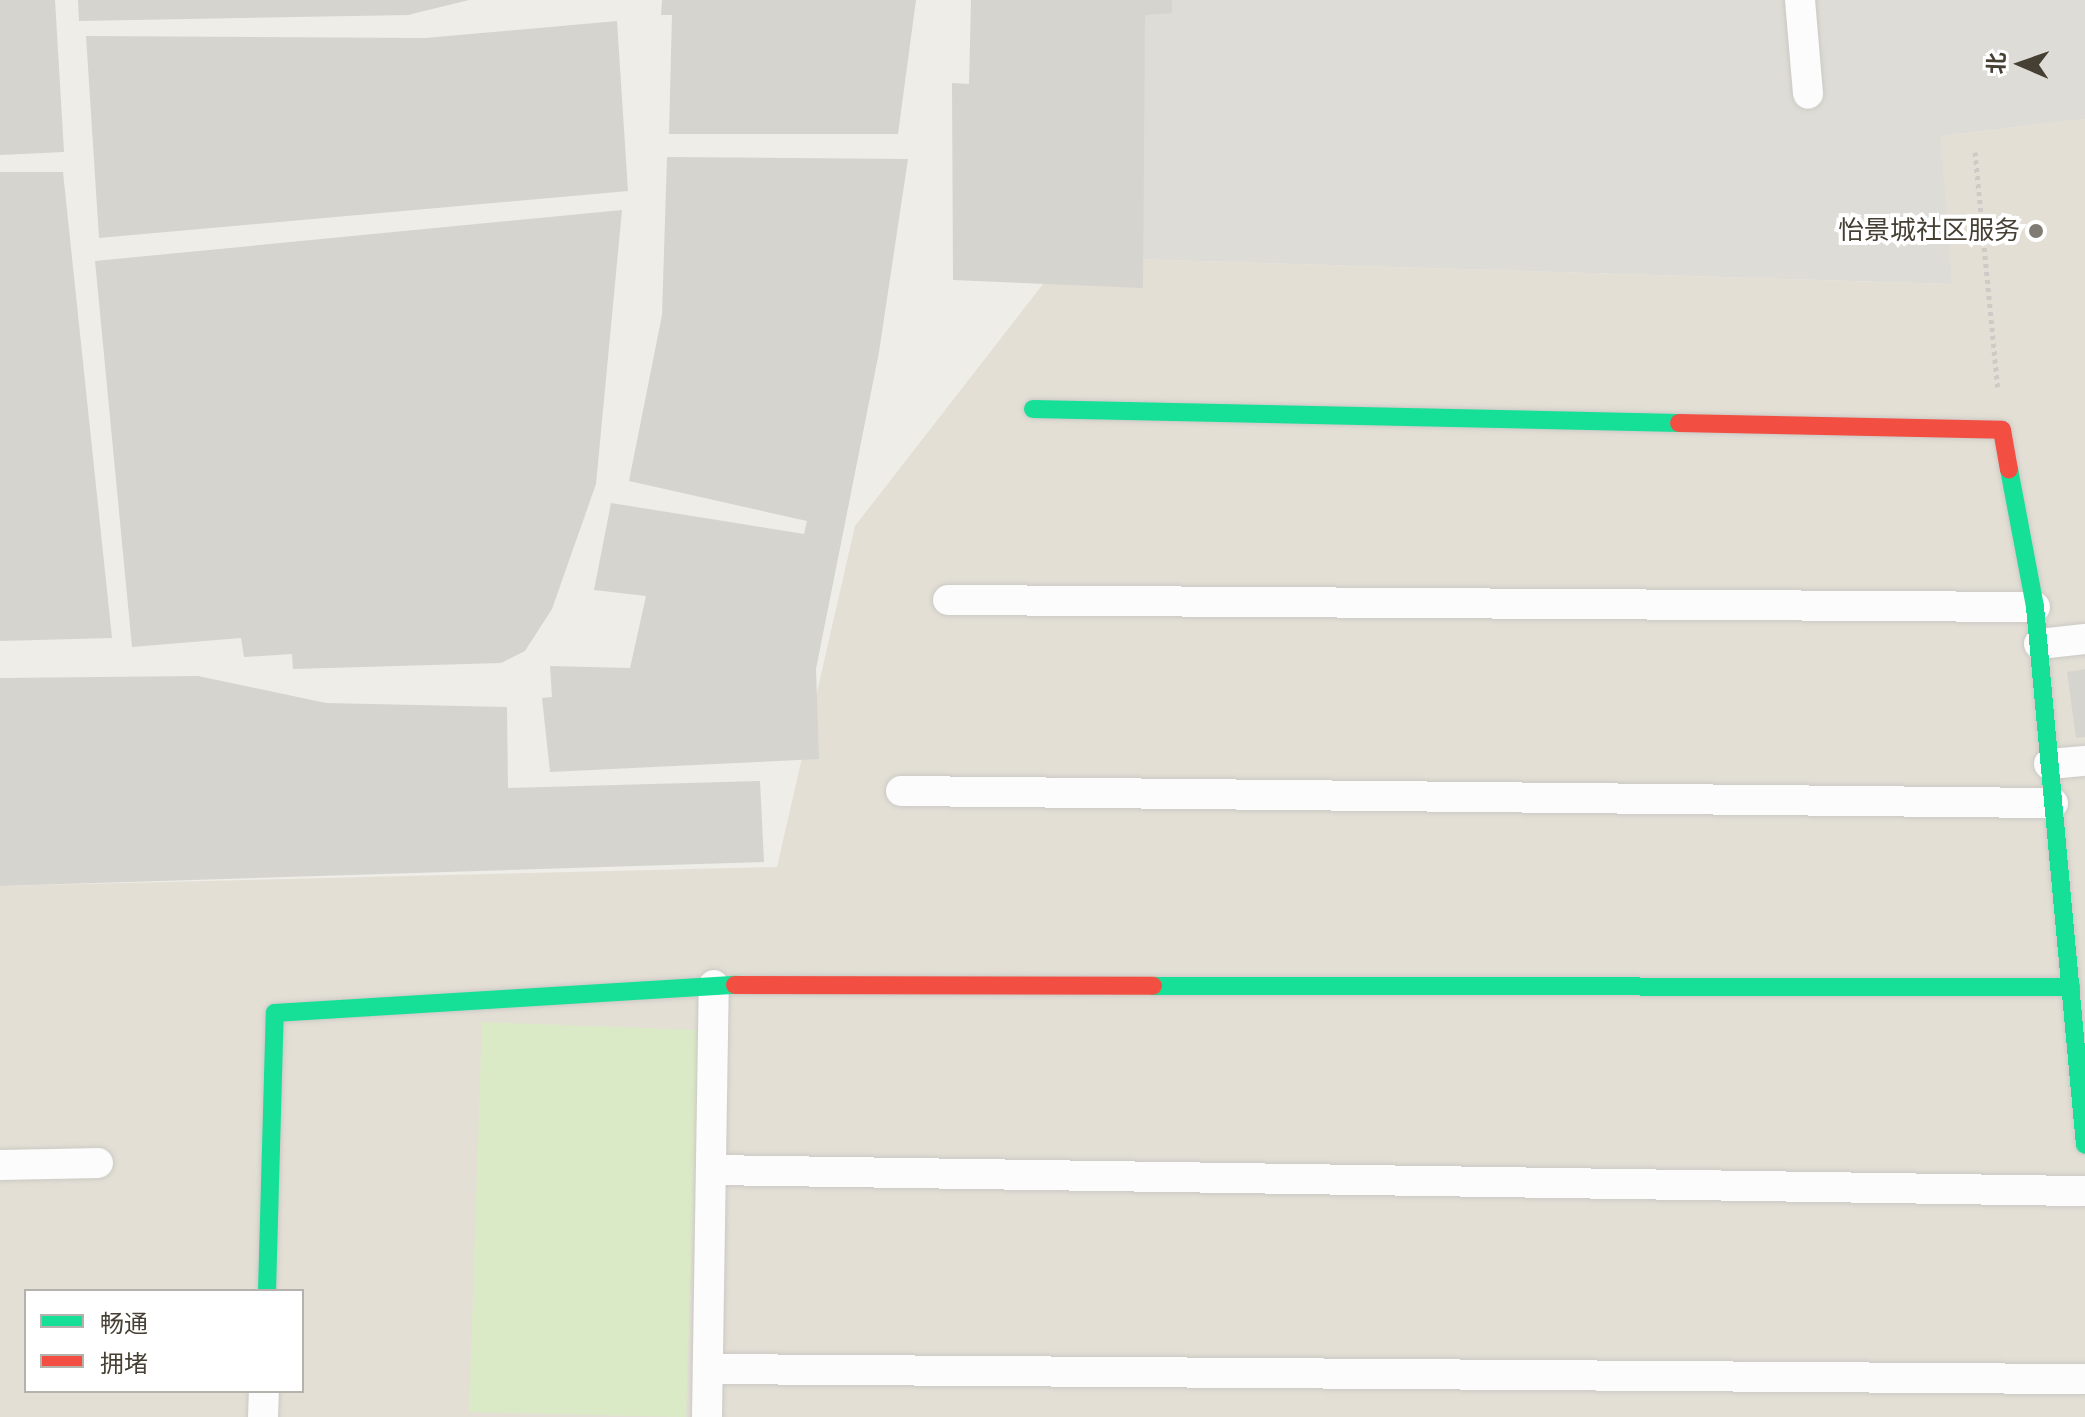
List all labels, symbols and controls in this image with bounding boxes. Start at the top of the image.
north arrow [1981,24,2061,104]
text: 北 [1984,52,2009,75]
place label: 怡景城社区服务 [1838,215,2020,247]
marker: 怡景城社区服务 [2027,222,2045,240]
legend [24,1289,304,1393]
text: 畅通 [100,1310,148,1338]
text: 拥堵 [100,1350,148,1378]

